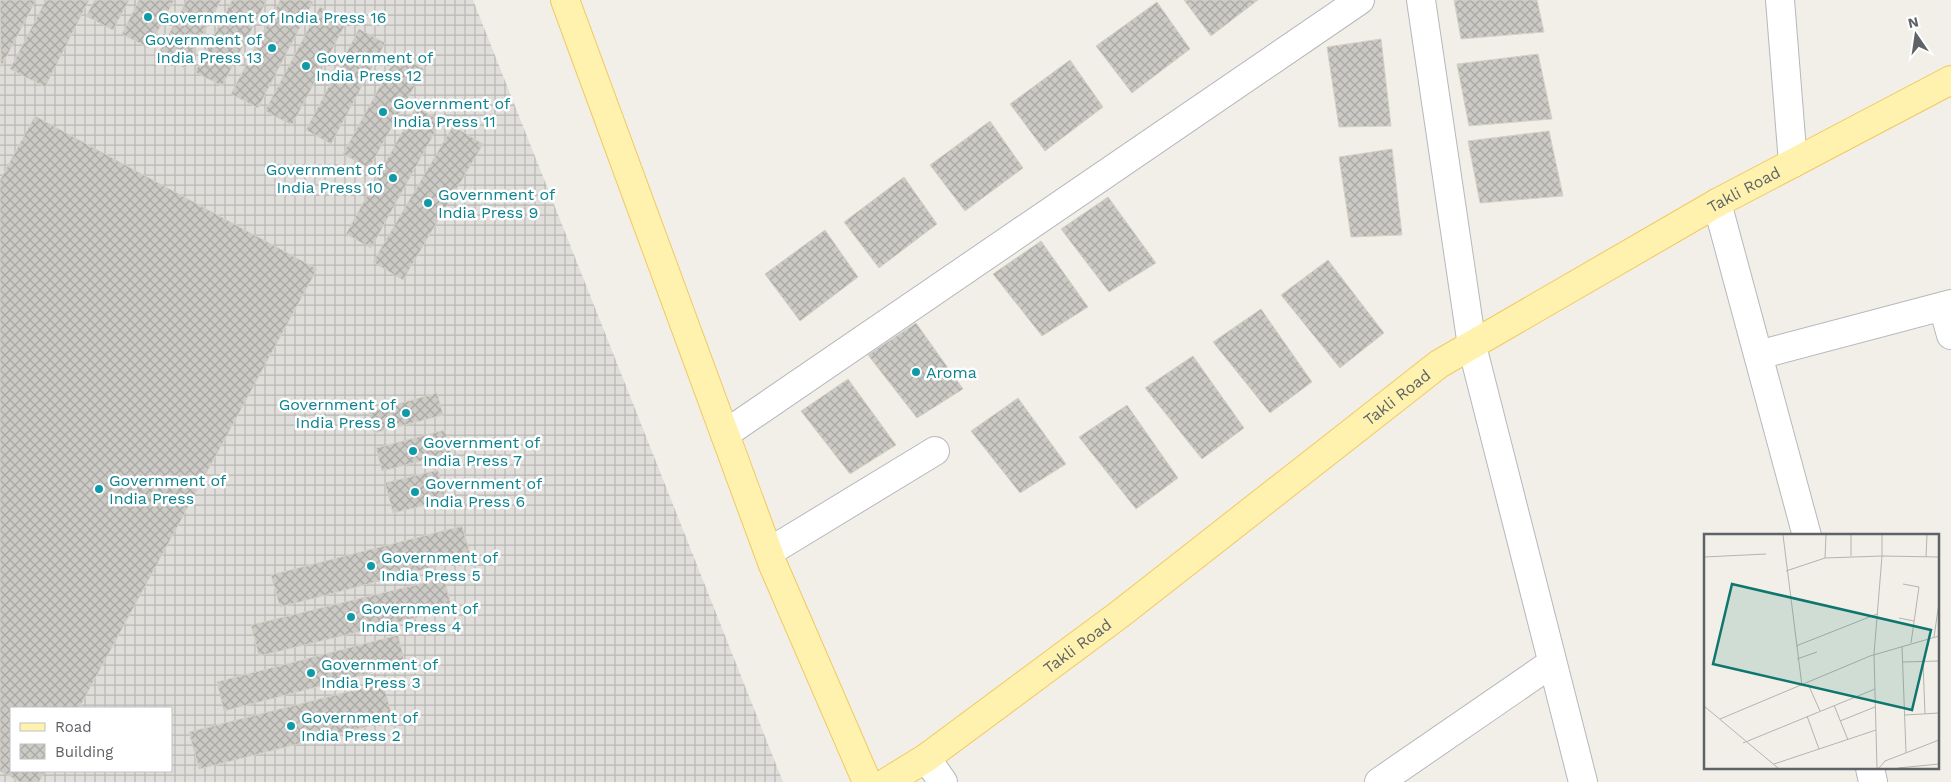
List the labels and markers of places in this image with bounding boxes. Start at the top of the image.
place label: Government of India Press 16 [158,8,386,27]
marker: Government of India Press 16 [142,11,154,23]
place label: Government of India Press 13 [145,30,263,67]
marker: Government of India Press 13 [266,42,278,54]
place label: Government of India Press 12 [316,48,434,85]
marker: Government of India Press 12 [300,60,312,72]
place label: Government of India Press 11 [393,94,511,131]
marker: Government of India Press 11 [377,106,389,118]
place label: Government of India Press 10 [266,160,384,197]
marker: Government of India Press 10 [387,172,399,184]
place label: Government of India Press 9 [438,185,556,222]
marker: Government of India Press 9 [422,197,434,209]
place label: Aroma [926,363,977,382]
marker: Aroma [910,366,922,378]
place label: Government of India Press 8 [279,395,397,432]
marker: Government of India Press 8 [400,407,412,419]
place label: Government of India Press 7 [423,433,541,470]
marker: Government of India Press 7 [407,445,419,457]
place label: Government of India Press [109,471,227,508]
place label: Government of India Press 6 [425,474,543,511]
marker: Government of India Press [93,483,105,495]
marker: Government of India Press 6 [409,486,421,498]
place label: Government of India Press 5 [381,548,499,585]
marker: Government of India Press 5 [365,560,377,572]
place label: Government of India Press 4 [361,599,479,636]
marker: Government of India Press 4 [345,611,357,623]
place label: Government of India Press 3 [321,655,439,692]
marker: Government of India Press 3 [305,667,317,679]
place label: Government of India Press 2 [301,708,419,745]
marker: Government of India Press 2 [285,720,297,732]

